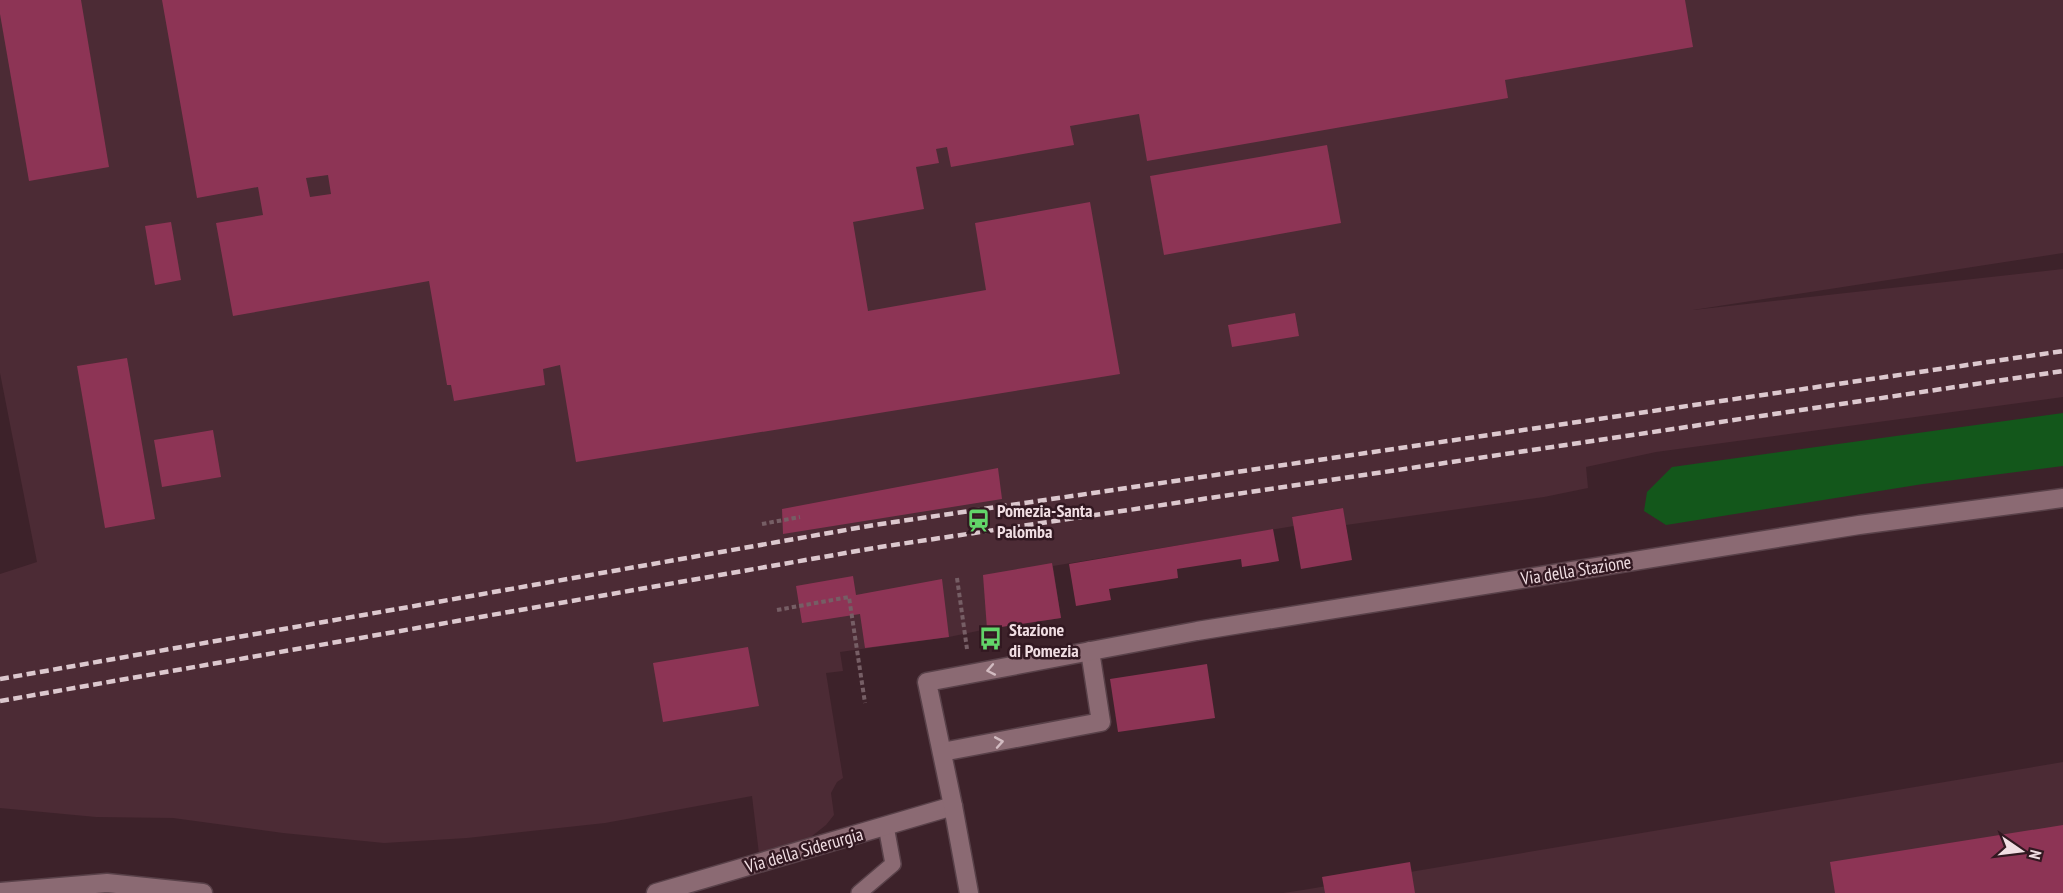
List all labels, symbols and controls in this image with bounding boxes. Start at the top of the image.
place label: Pomezia-Santa Palomba [997,499,1093,543]
station icon: Pomezia-Santa Palomba [966,507,992,533]
street label: Via della Stazione [1518,550,1633,590]
place label: Stazione di Pomezia [1009,618,1079,662]
bus stop icon: Stazione di Pomezia [978,626,1004,652]
one-way arrow [986,663,996,676]
one-way arrow [995,736,1004,748]
north arrow [1991,821,2051,881]
street label: Via della Siderurgia [742,822,865,878]
text: N [2025,848,2046,861]

